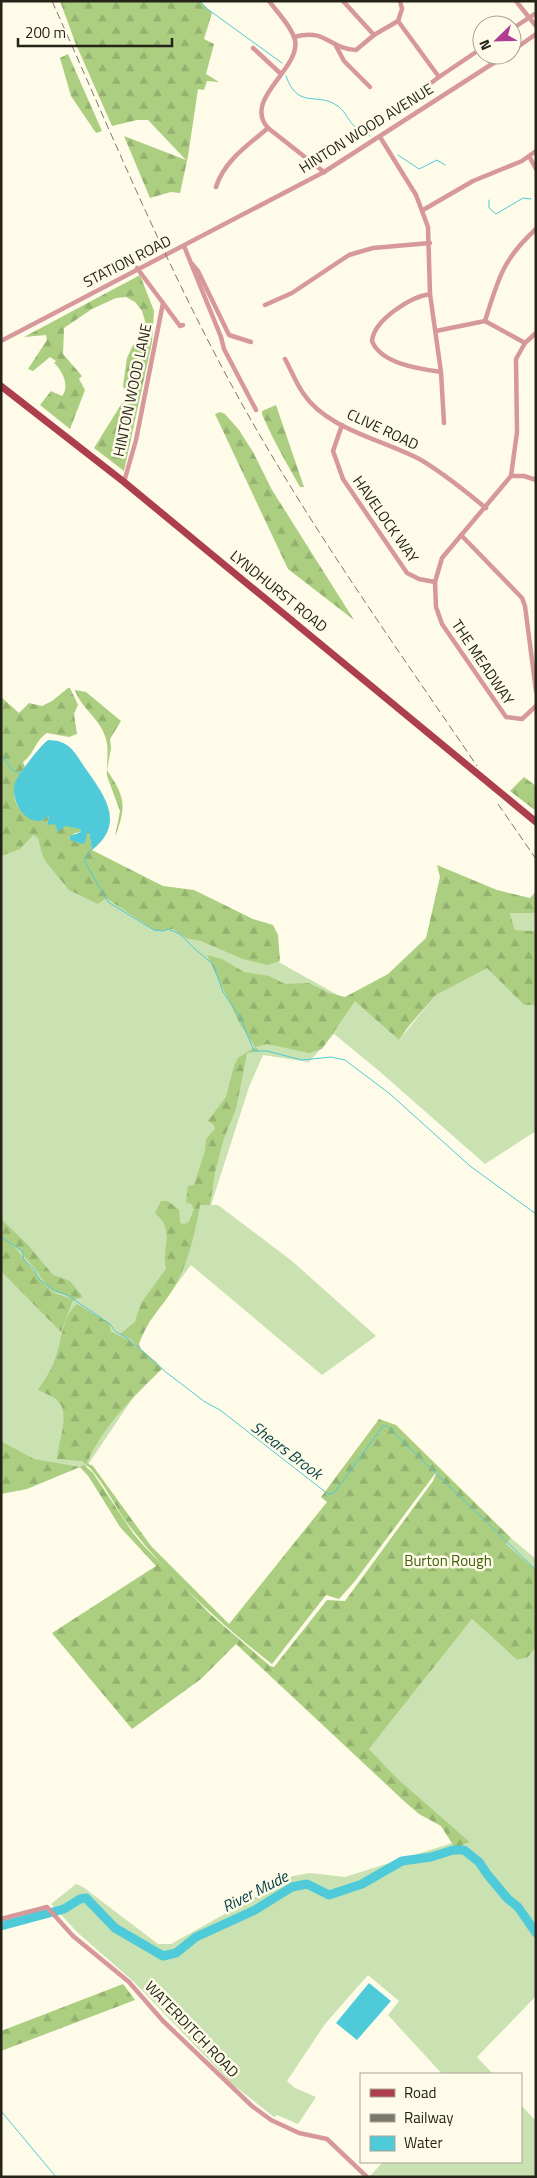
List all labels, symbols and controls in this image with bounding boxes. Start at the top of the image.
scale bar [18,15,171,47]
north arrow [472,15,522,65]
text: 200 m [25,21,66,44]
text: N [473,37,496,54]
street label: HINTON WOOD AVENUE [294,77,438,179]
street label: STATION ROAD [79,229,175,293]
street label: HINTON WOOD LANE [107,321,157,459]
street label: CLIVE ROAD [343,402,423,456]
street label: HAVELOCK WAY [347,471,425,567]
street label: LYNDHURST ROAD [225,544,333,638]
street label: THE MEADWAY [446,615,520,709]
water label: Shears Brook [246,1415,329,1486]
park label: Burton Rough [404,1549,492,1572]
water label: River Mude [218,1863,294,1918]
street label: WATERDITCH ROAD [140,1975,244,2083]
legend [360,2073,522,2163]
text: Road [404,2081,436,2104]
text: Railway [404,2106,454,2129]
text: Water [404,2131,443,2154]

